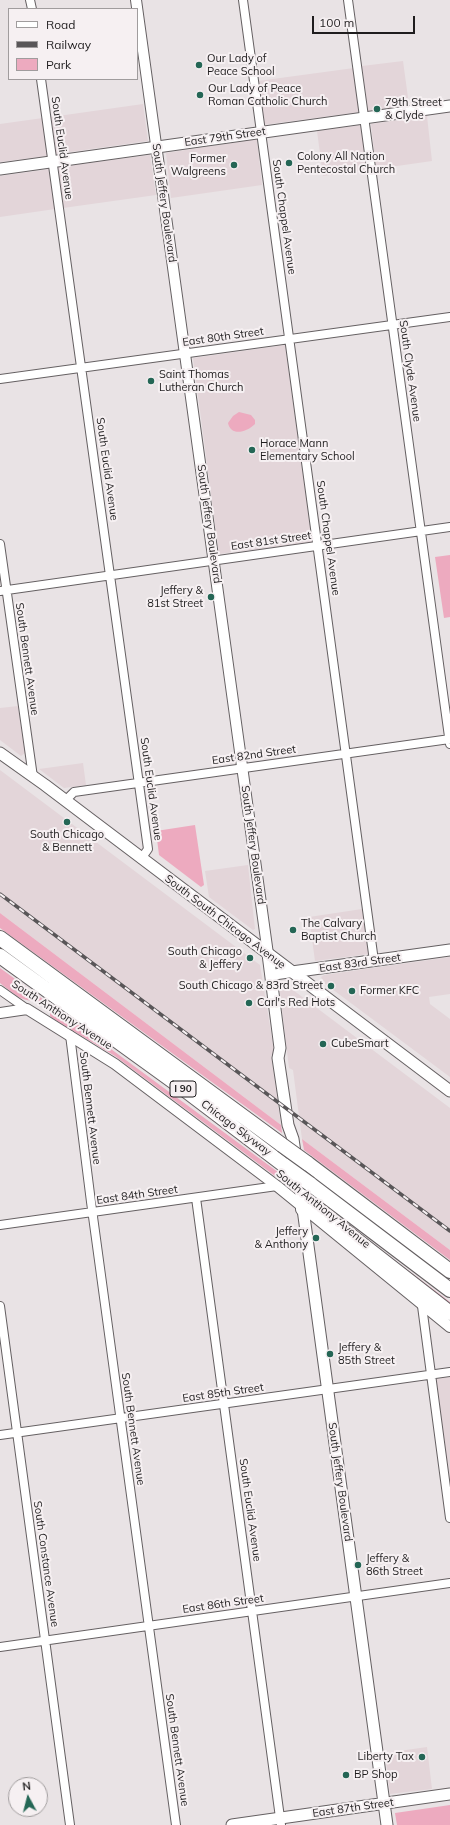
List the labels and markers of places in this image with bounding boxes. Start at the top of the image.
place label: Our Lady of Peace School [207,52,275,78]
marker: Our Lady of Peace School [194,60,204,70]
place label: Our Lady of Peace Roman Catholic Church [208,82,328,108]
marker: Our Lady of Peace Roman Catholic Church [195,90,205,100]
place label: 79th Street & Clyde [385,96,442,122]
marker: 79th Street & Clyde [372,104,382,114]
place label: Colony All Nation Pentecostal Church [297,150,395,176]
place label: Former Walgreens [171,152,226,178]
marker: Colony All Nation Pentecostal Church [284,158,294,168]
marker: Former Walgreens [229,160,239,170]
place label: Saint Thomas Lutheran Church [159,368,243,394]
marker: Saint Thomas Lutheran Church [146,376,156,386]
place label: Horace Mann Elementary School [260,437,355,463]
marker: Horace Mann Elementary School [247,445,257,455]
place label: Jeffery & 81st Street [147,584,203,610]
marker: Jeffery & 81st Street [206,592,216,602]
marker: South Chicago & Bennett [62,817,72,827]
place label: South Chicago & Bennett [30,828,104,854]
place label: The Calvary Baptist Church [301,917,376,943]
marker: The Calvary Baptist Church [288,925,298,935]
place label: South Chicago & Jeffery [168,945,242,971]
marker: South Chicago & Jeffery [245,953,255,963]
place label: South Chicago & 83rd Street [179,979,323,993]
marker: South Chicago & 83rd Street [326,981,336,991]
place label: Former KFC [360,984,419,998]
marker: Former KFC [347,986,357,996]
place label: Carl's Red Hots [257,996,335,1010]
marker: Carl's Red Hots [244,998,254,1008]
place label: CubeSmart [331,1037,389,1051]
marker: CubeSmart [318,1039,328,1049]
place label: Jeffery & Anthony [254,1225,308,1251]
marker: Jeffery & Anthony [311,1233,321,1243]
place label: Jeffery & 85th Street [338,1341,395,1367]
marker: Jeffery & 85th Street [325,1349,335,1359]
place label: Jeffery & 86th Street [366,1552,423,1578]
marker: Jeffery & 86th Street [353,1560,363,1570]
place label: Liberty Tax [358,1750,414,1764]
marker: Liberty Tax [417,1752,427,1762]
place label: BP Shop [354,1768,398,1782]
marker: BP Shop [341,1770,351,1780]

